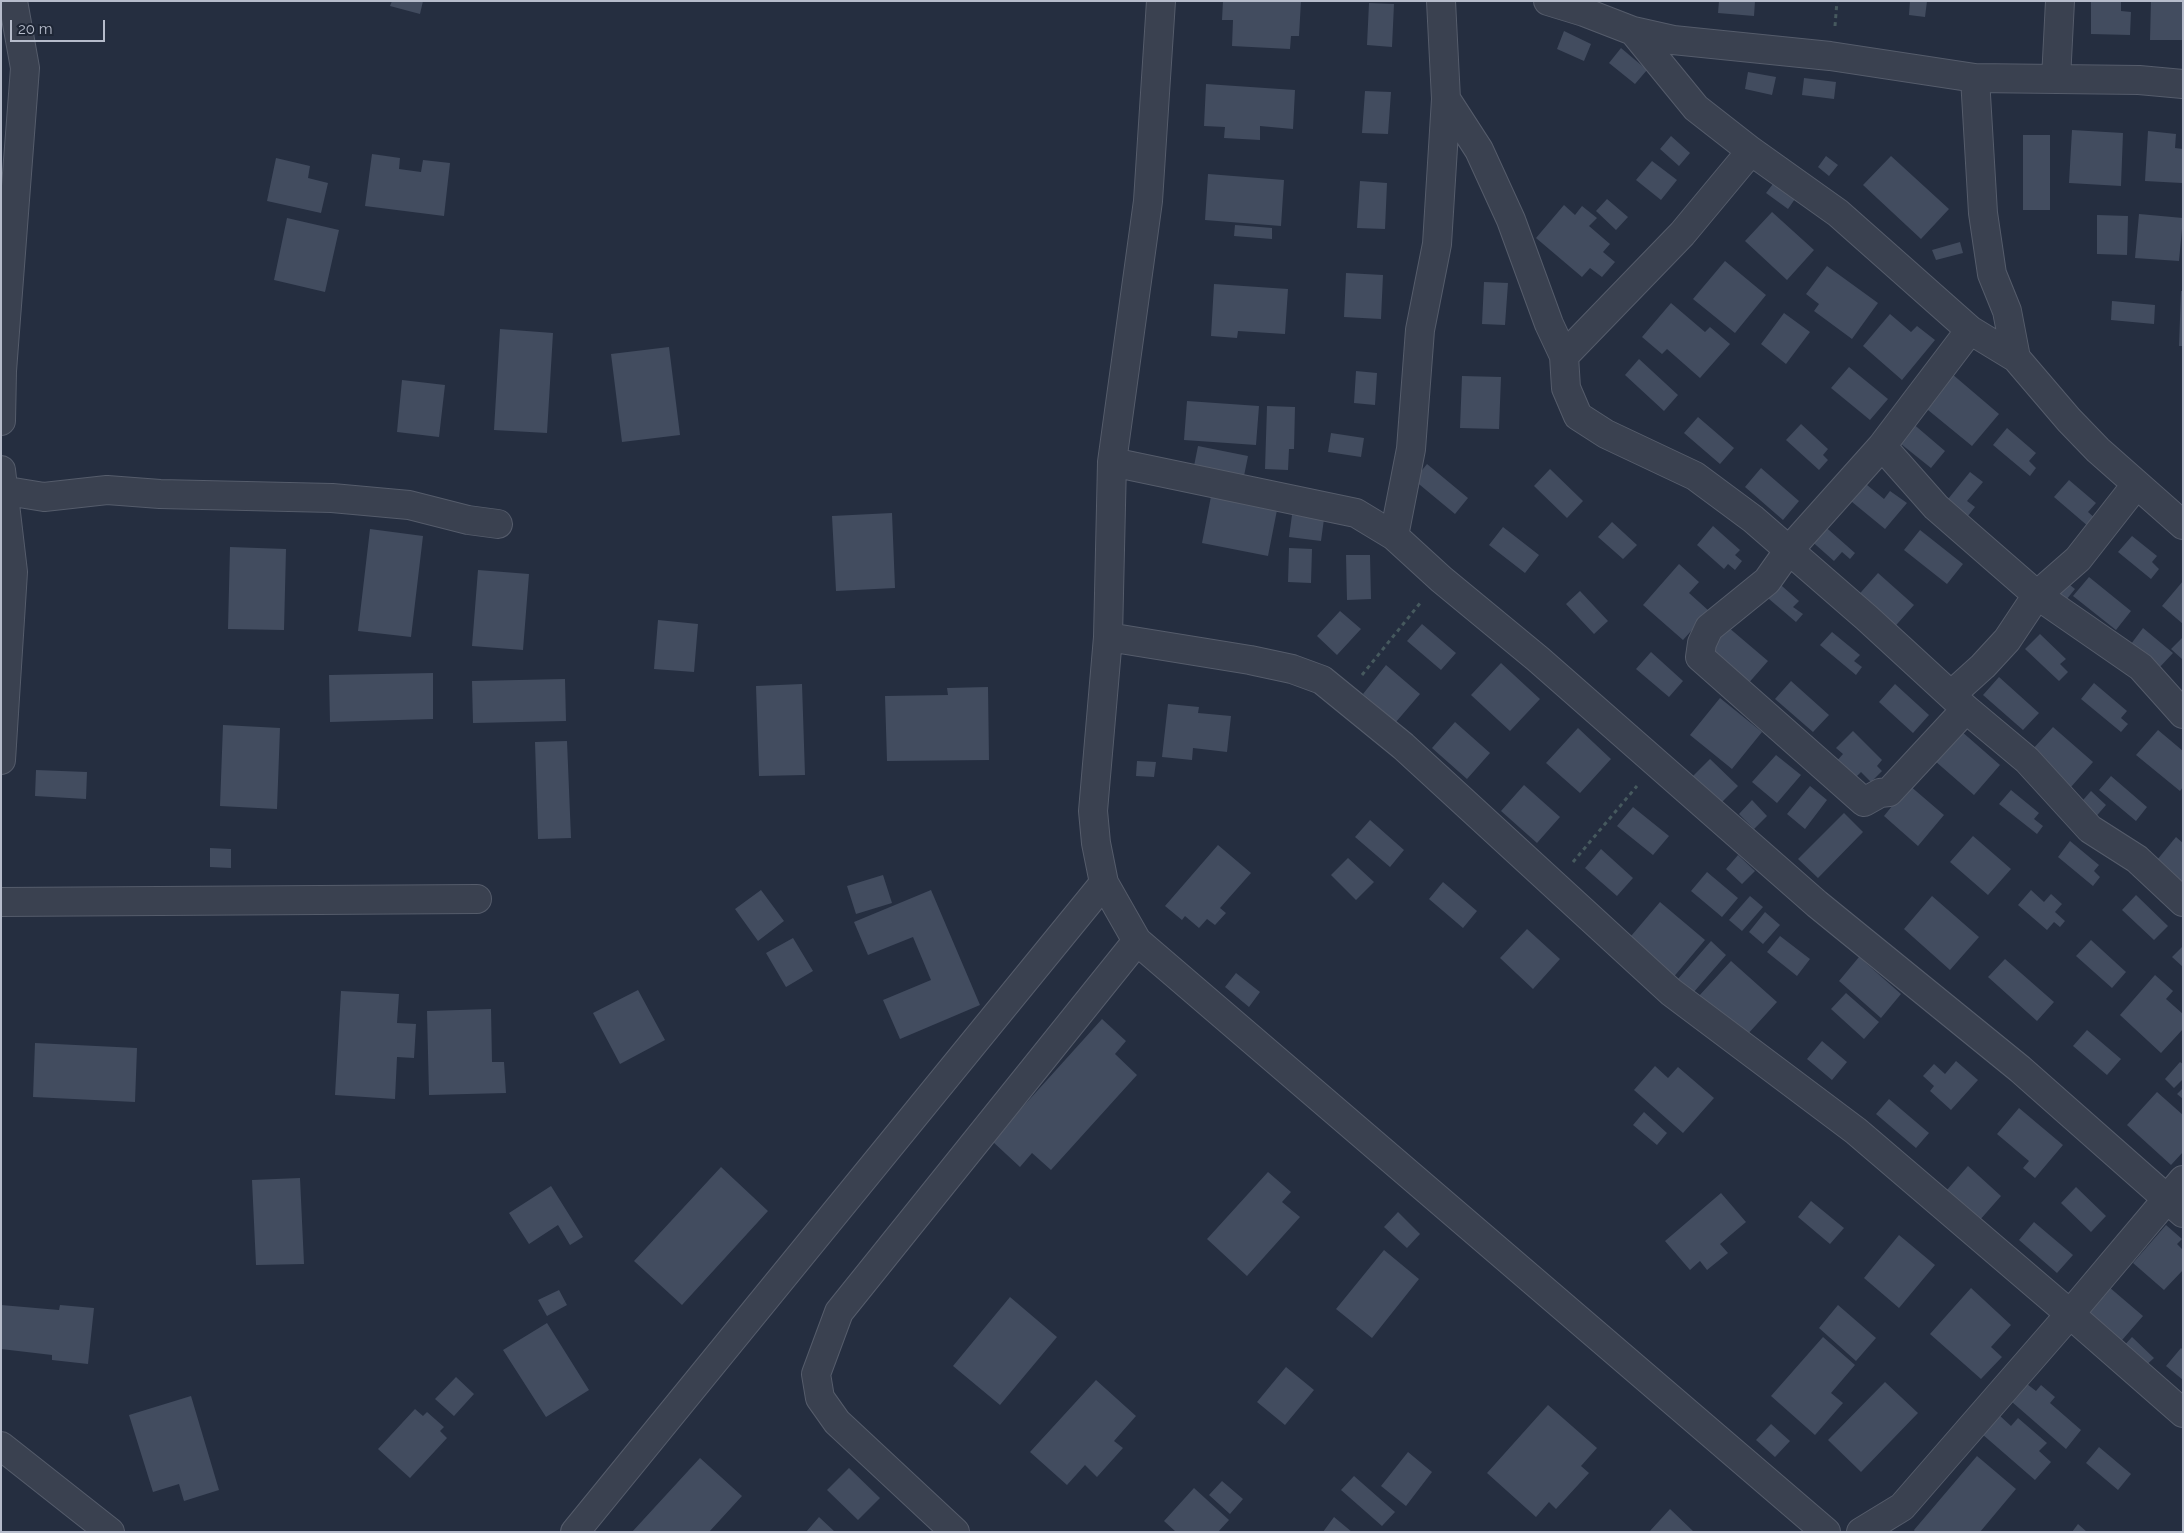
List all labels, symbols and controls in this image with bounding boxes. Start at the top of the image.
scale bar [12,10,108,42]
text: 20 m [18,20,53,38]

